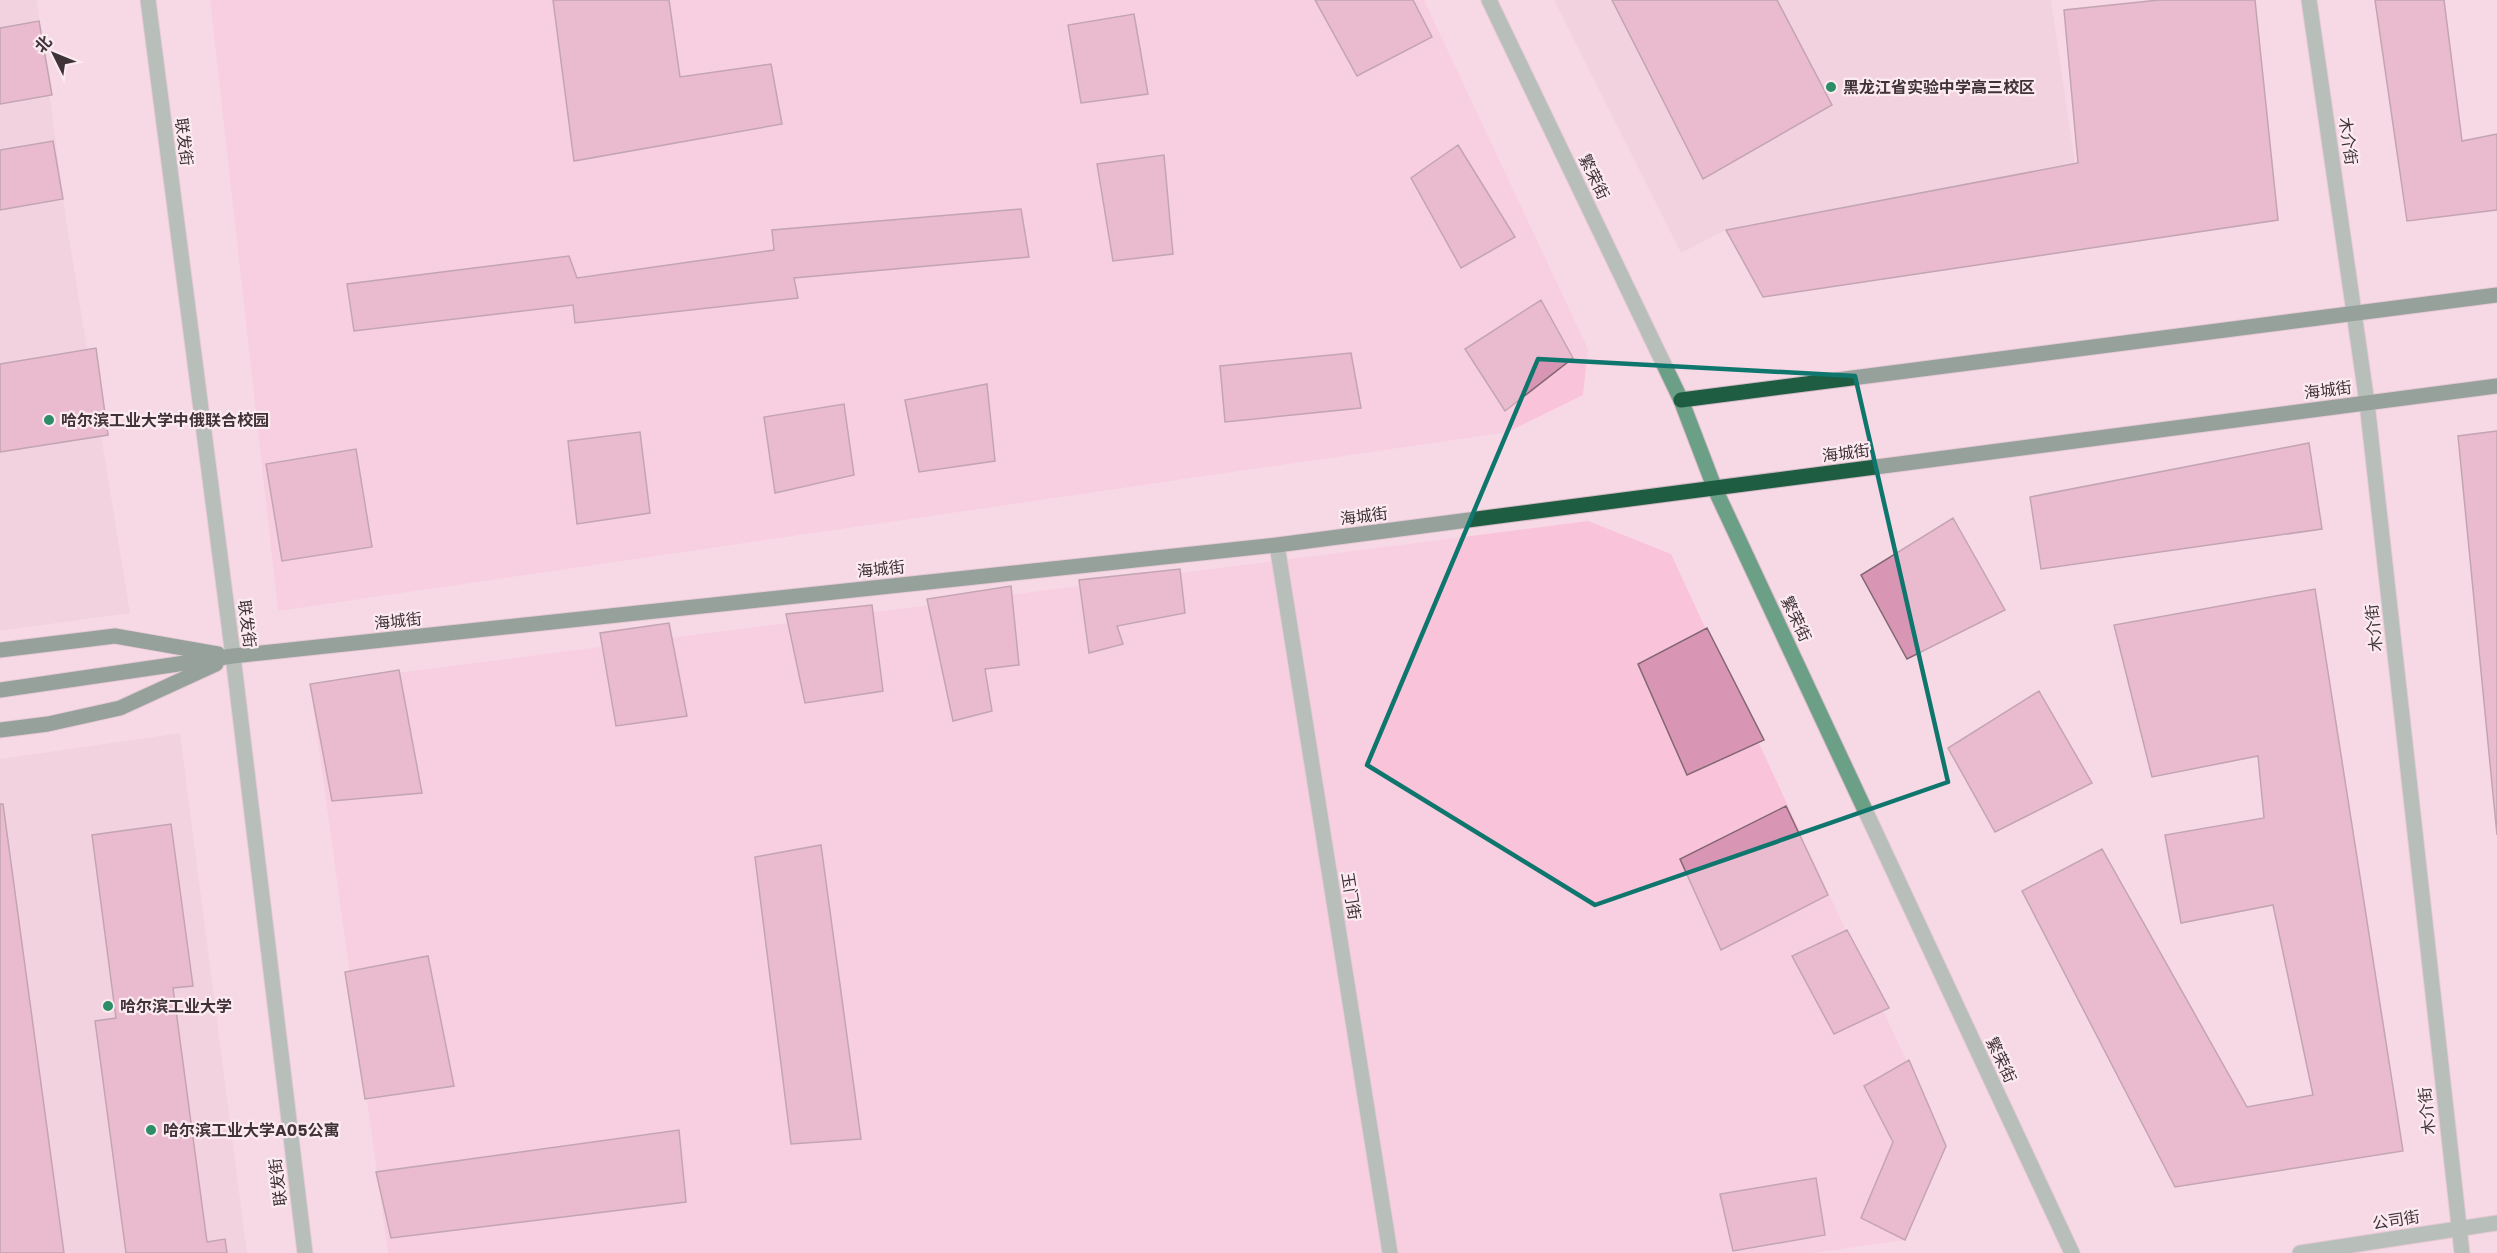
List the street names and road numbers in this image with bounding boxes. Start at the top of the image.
street label: 木介街 [2333,116,2363,166]
street label: 联发街 [170,117,198,167]
street label: 繁荣街 [1573,150,1615,204]
street label: 海城街 [2303,376,2353,404]
street label: 海城街 [1821,439,1871,467]
street label: 海城街 [1339,502,1389,530]
street label: 海城街 [856,555,906,583]
street label: 繁荣街 [1775,592,1817,646]
street label: 联发街 [233,599,261,649]
street label: 木介街 [2360,603,2388,653]
street label: 海城街 [373,607,423,635]
street label: 玉门街 [1336,870,1366,922]
street label: 繁荣街 [1980,1033,2022,1087]
street label: 木介街 [2413,1086,2441,1136]
street label: 联发街 [264,1157,292,1207]
street label: 公司街 [2370,1205,2422,1235]

